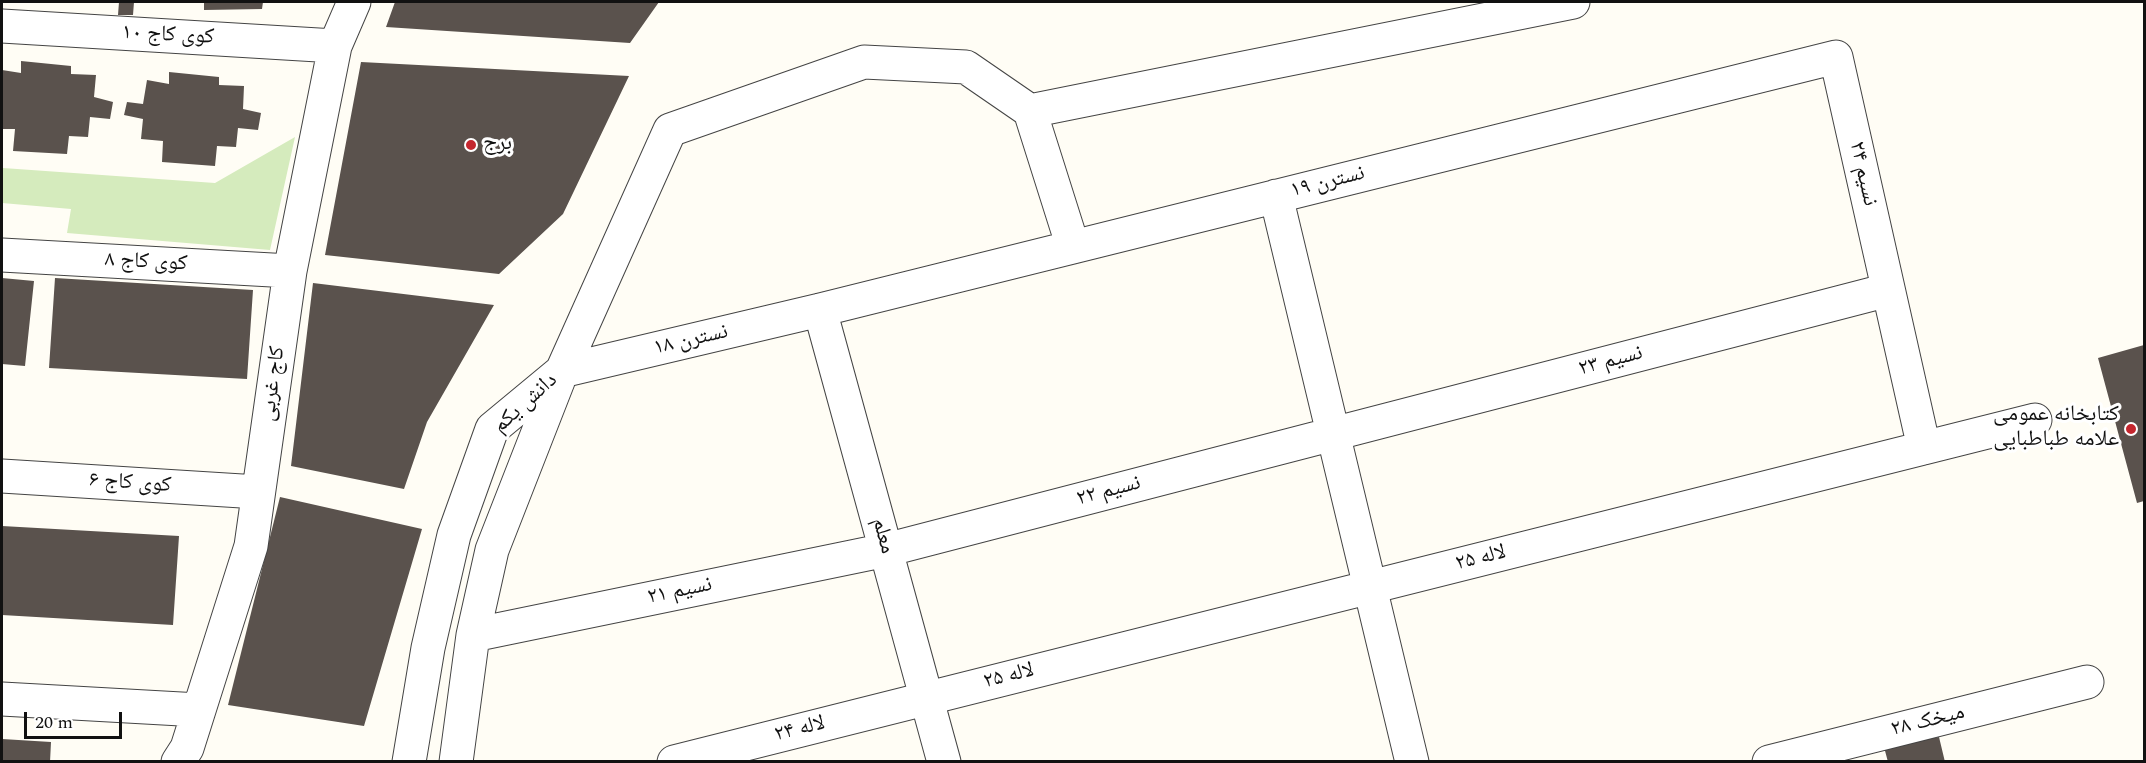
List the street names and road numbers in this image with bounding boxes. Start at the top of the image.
street label: کوی کاج ۱۰ [121,20,215,52]
street label: نسیم ۲۴ [1842,139,1882,209]
street label: نسترن ۱۹ [1288,161,1368,205]
street label: کوی کاج ۸ [104,248,188,278]
street label: نسترن ۱۸ [651,320,731,362]
street label: نسیم ۲۳ [1576,341,1646,383]
street label: کاج غربی [256,345,292,423]
street label: دانش یکم [488,368,564,440]
street label: کوی کاج ۶ [88,468,172,500]
street label: نسیم ۲۲ [1074,471,1144,513]
street label: معلم [865,515,899,557]
street label: لاله ۲۵ [1453,540,1509,578]
street label: نسیم ۲۱ [645,572,715,612]
street label: لاله ۲۵ [981,658,1037,696]
street label: میخک ۲۸ [1888,700,1968,744]
street label: لاله ۲۴ [772,711,828,749]

